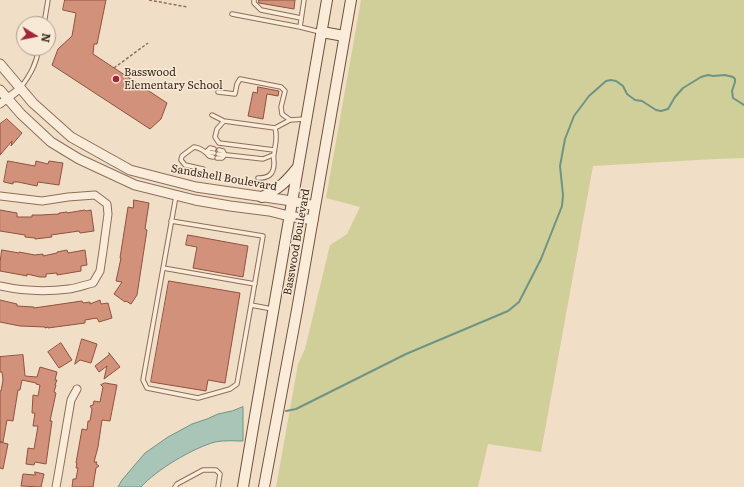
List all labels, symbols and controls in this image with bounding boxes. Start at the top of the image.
north arrow [16,16,56,56]
text: N [38,32,56,44]
place label: Basswood Elementary School [124,66,223,92]
marker: Basswood Elementary School [111,74,121,84]
street label: Sandshell Boulevard [170,162,278,194]
street label: Basswood Boulevard [281,188,313,296]

